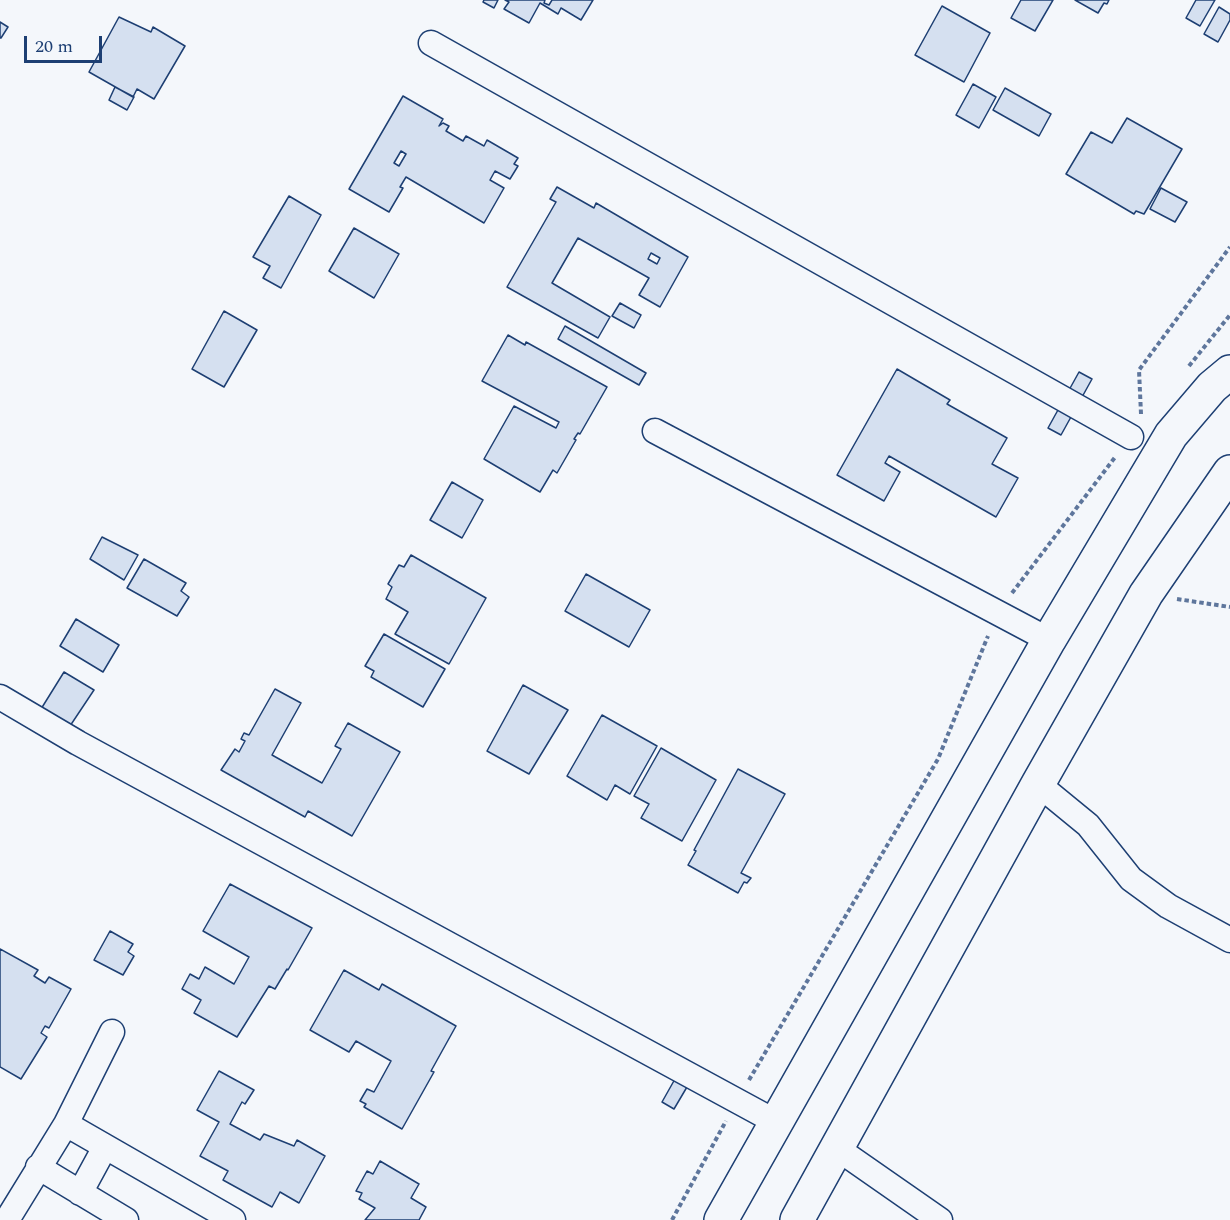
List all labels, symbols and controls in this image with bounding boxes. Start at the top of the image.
scale bar [27,24,105,62]
text: 20 m [35,33,73,60]

